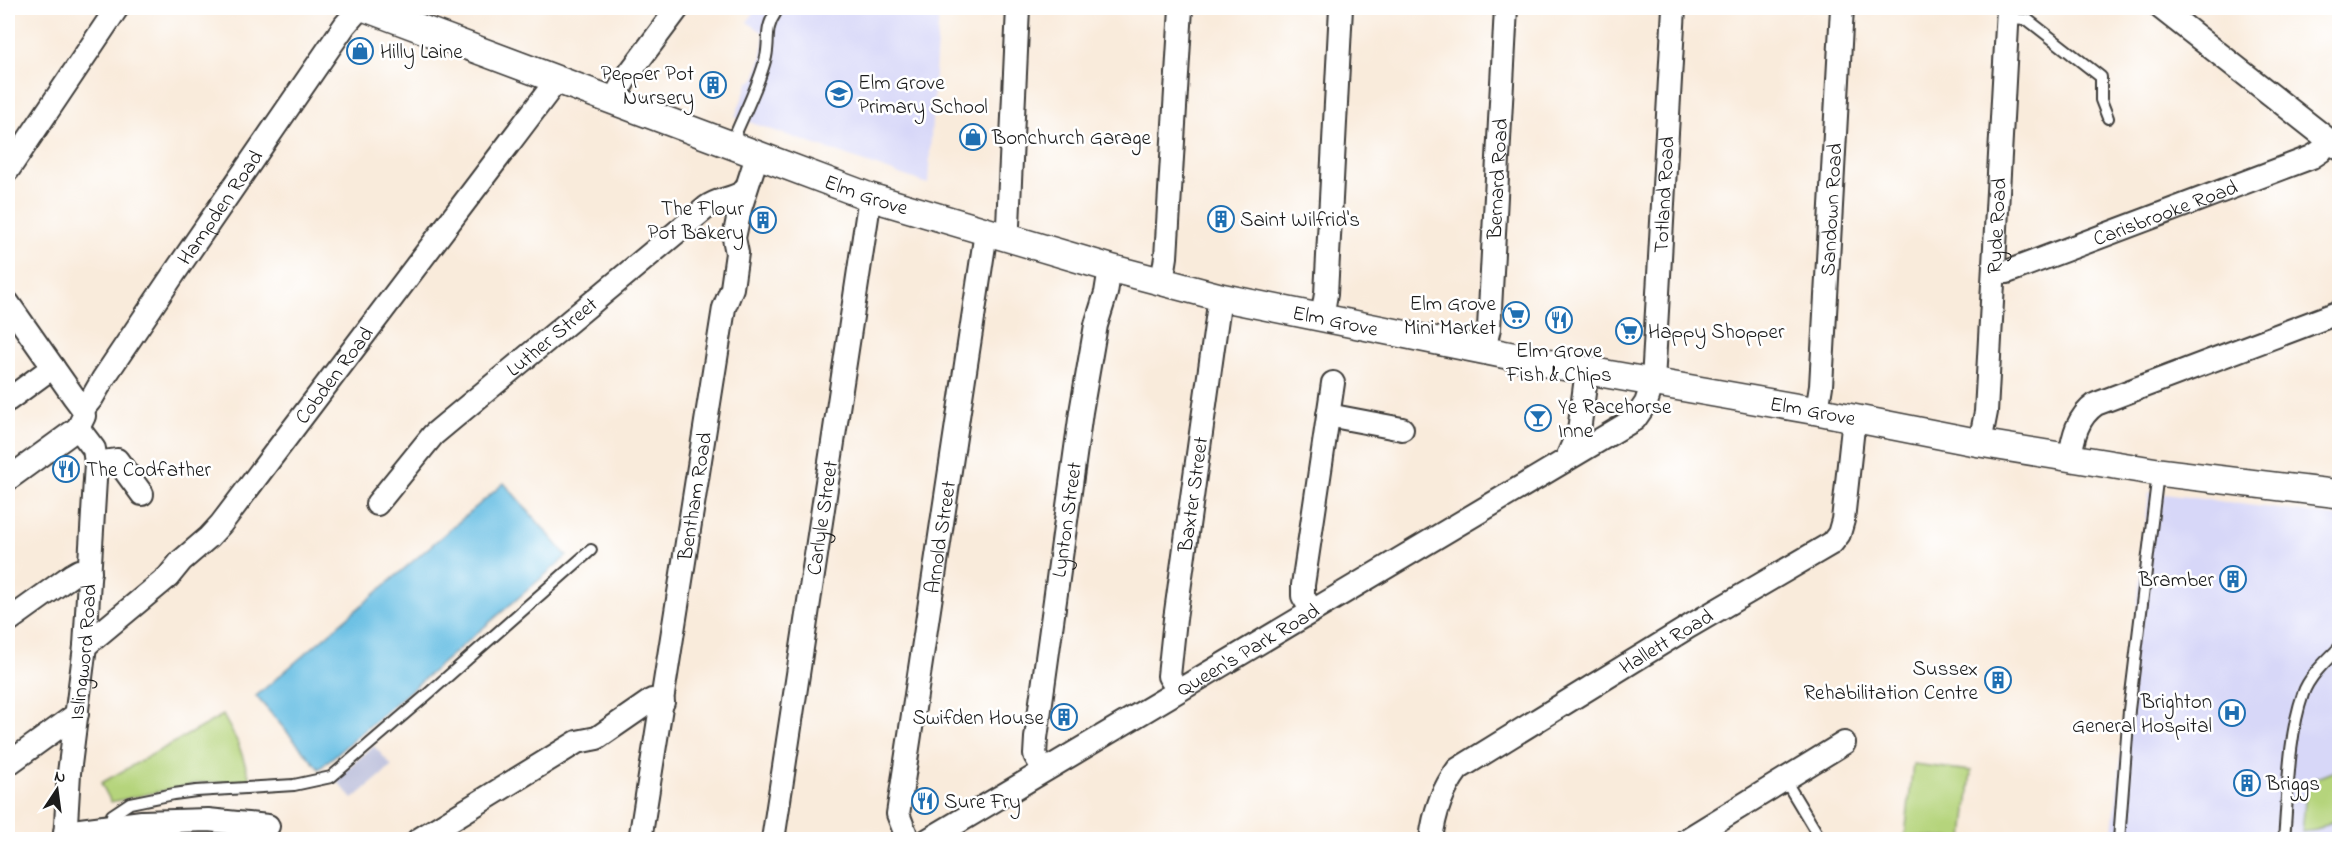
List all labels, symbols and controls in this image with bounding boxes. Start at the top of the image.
shop icon: Hilly Laine [345,36,375,66]
place label: Hilly Laine [380,38,463,70]
place label: Pepper Pot Nursery [601,60,694,116]
place label: Elm Grove Primary School [858,69,988,125]
building icon: Pepper Pot Nursery [698,70,728,100]
school or university icon: Elm Grove Primary School [824,79,854,109]
street label: Bernard Road [1481,117,1517,241]
shop icon: Bonchurch Garage [958,122,988,152]
place label: Bonchurch Garage [991,124,1152,156]
street label: Totland Road [1647,135,1684,254]
street label: Sandown Road [1814,142,1851,277]
street label: Hampden Road [171,144,272,272]
street label: Elm Grove [819,168,912,225]
street label: Carisbrooke Road [2089,173,2243,255]
street label: Ryde Road [1981,177,2016,275]
place label: The Flour Pot Bakery [648,195,744,251]
building icon: Saint Wilfrid's [1206,204,1236,234]
building icon: The Flour Pot Bakery [748,205,778,235]
place label: Saint Wilfrid's [1240,206,1360,236]
place label: Elm Grove Mini Market [1404,290,1497,344]
street label: Luther Street [501,291,605,385]
street label: Elm Grove [1290,299,1381,346]
supermarket icon: Elm Grove Mini Market [1501,300,1531,330]
restaurant icon: Elm Grove Fish & Chips [1544,305,1574,335]
supermarket icon: Happy Shopper [1614,316,1644,346]
place label: Happy Shopper [1648,318,1785,350]
street label: Cobden Road [289,321,382,431]
place label: Elm Grove Fish & Chips [1505,337,1612,391]
street label: Elm Grove [1767,390,1858,435]
place label: Ye Racehorse Inne [1558,393,1672,447]
bar icon: Ye Racehorse Inne [1523,403,1553,433]
street label: Bentham Road [671,430,721,564]
street label: Baxter Street [1171,435,1217,555]
restaurant icon: The Codfather [51,454,81,484]
place label: The Codfather [86,456,211,486]
street label: Carlyle Street [800,458,847,577]
street label: Lynton Street [1045,460,1091,580]
street label: Arnold Street [919,479,965,596]
building icon: Bramber [2218,564,2248,594]
place label: Bramber [2138,566,2214,596]
street label: Islingword Road [63,583,106,722]
street label: Queen's Park Road [1171,597,1326,706]
street label: Hallett Road [1614,603,1720,683]
place label: Sussex Rehabilitation Centre [1803,655,1979,709]
building icon: Sussex Rehabilitation Centre [1983,665,2013,695]
place label: Brighton General Hospital [2072,688,2212,742]
hospital icon: Brighton General Hospital [2217,698,2247,728]
building icon: Swifden House [1049,702,1079,732]
place label: Swifden House [912,704,1045,734]
north arrow [27,760,87,820]
text: N [52,764,68,790]
building icon: Briggs [2232,768,2262,798]
place label: Briggs [2265,770,2320,802]
restaurant icon: Sure Fry [910,786,940,816]
place label: Sure Fry [944,788,1021,820]

